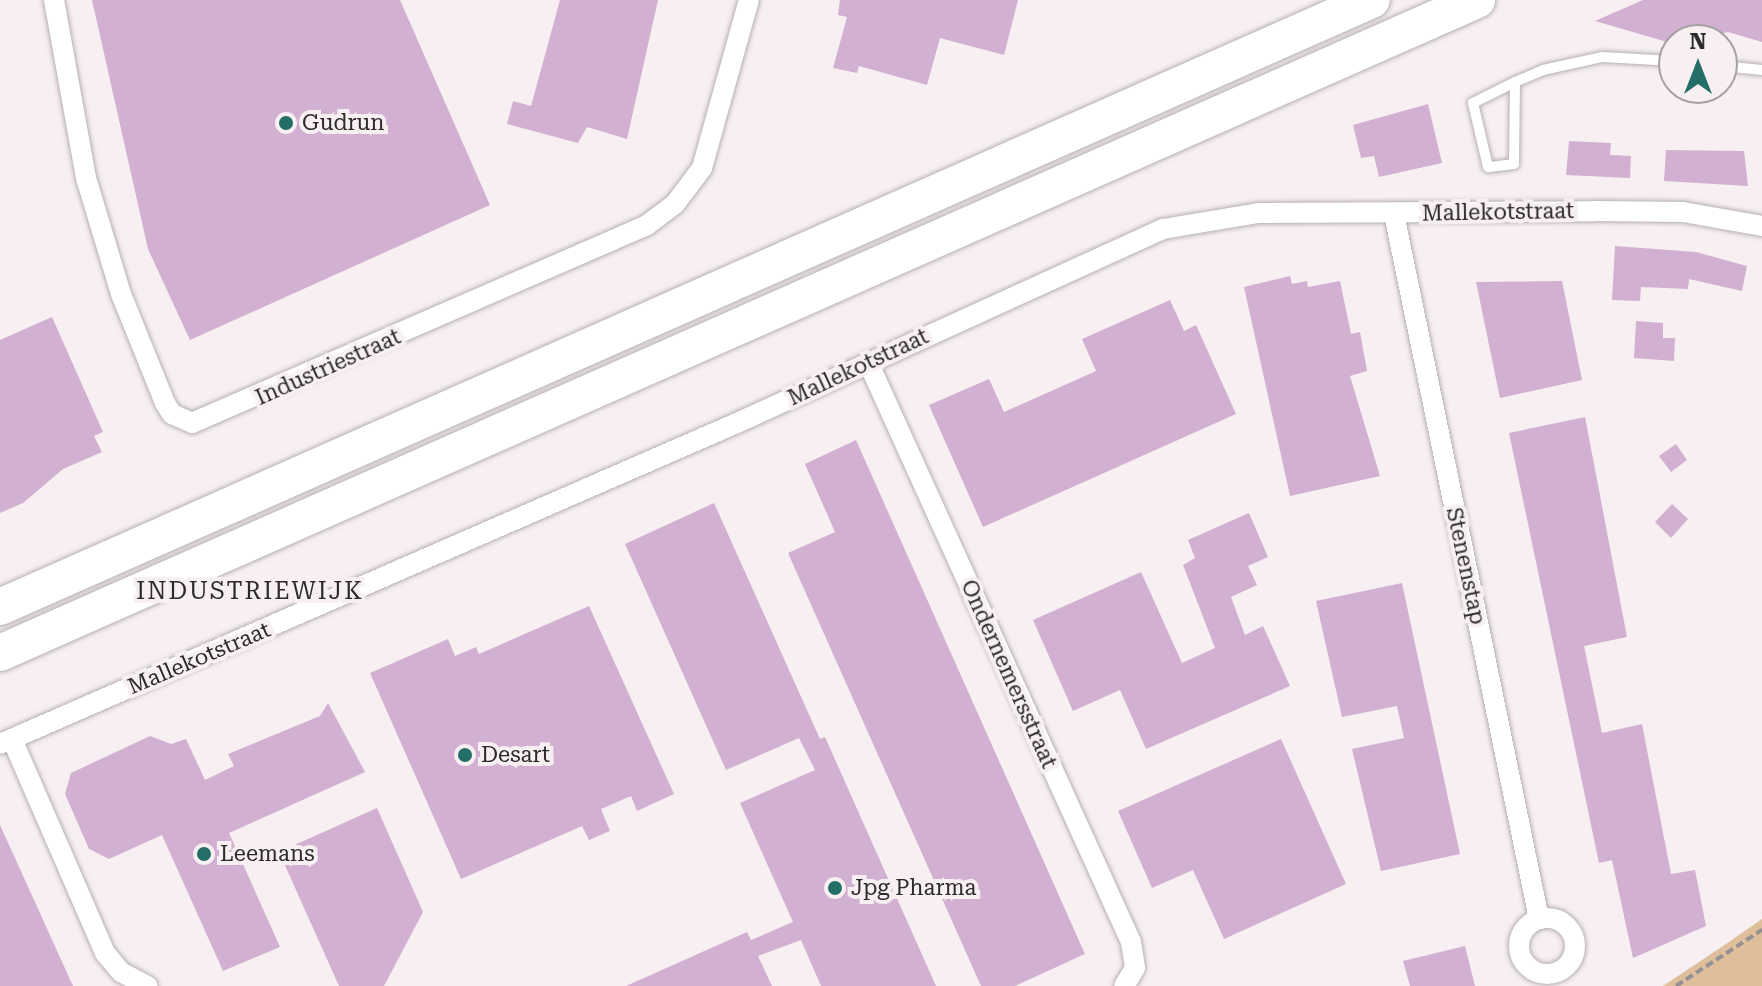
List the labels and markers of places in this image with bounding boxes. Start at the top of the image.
place label: Gudrun [302,110,384,136]
marker: Gudrun [277,114,295,132]
place label: Desart [481,742,550,768]
marker: Desart [456,746,474,764]
place label: Leemans [220,841,315,867]
marker: Leemans [195,845,213,863]
place label: Jpg Pharma [851,875,976,901]
marker: Jpg Pharma [826,879,844,897]

